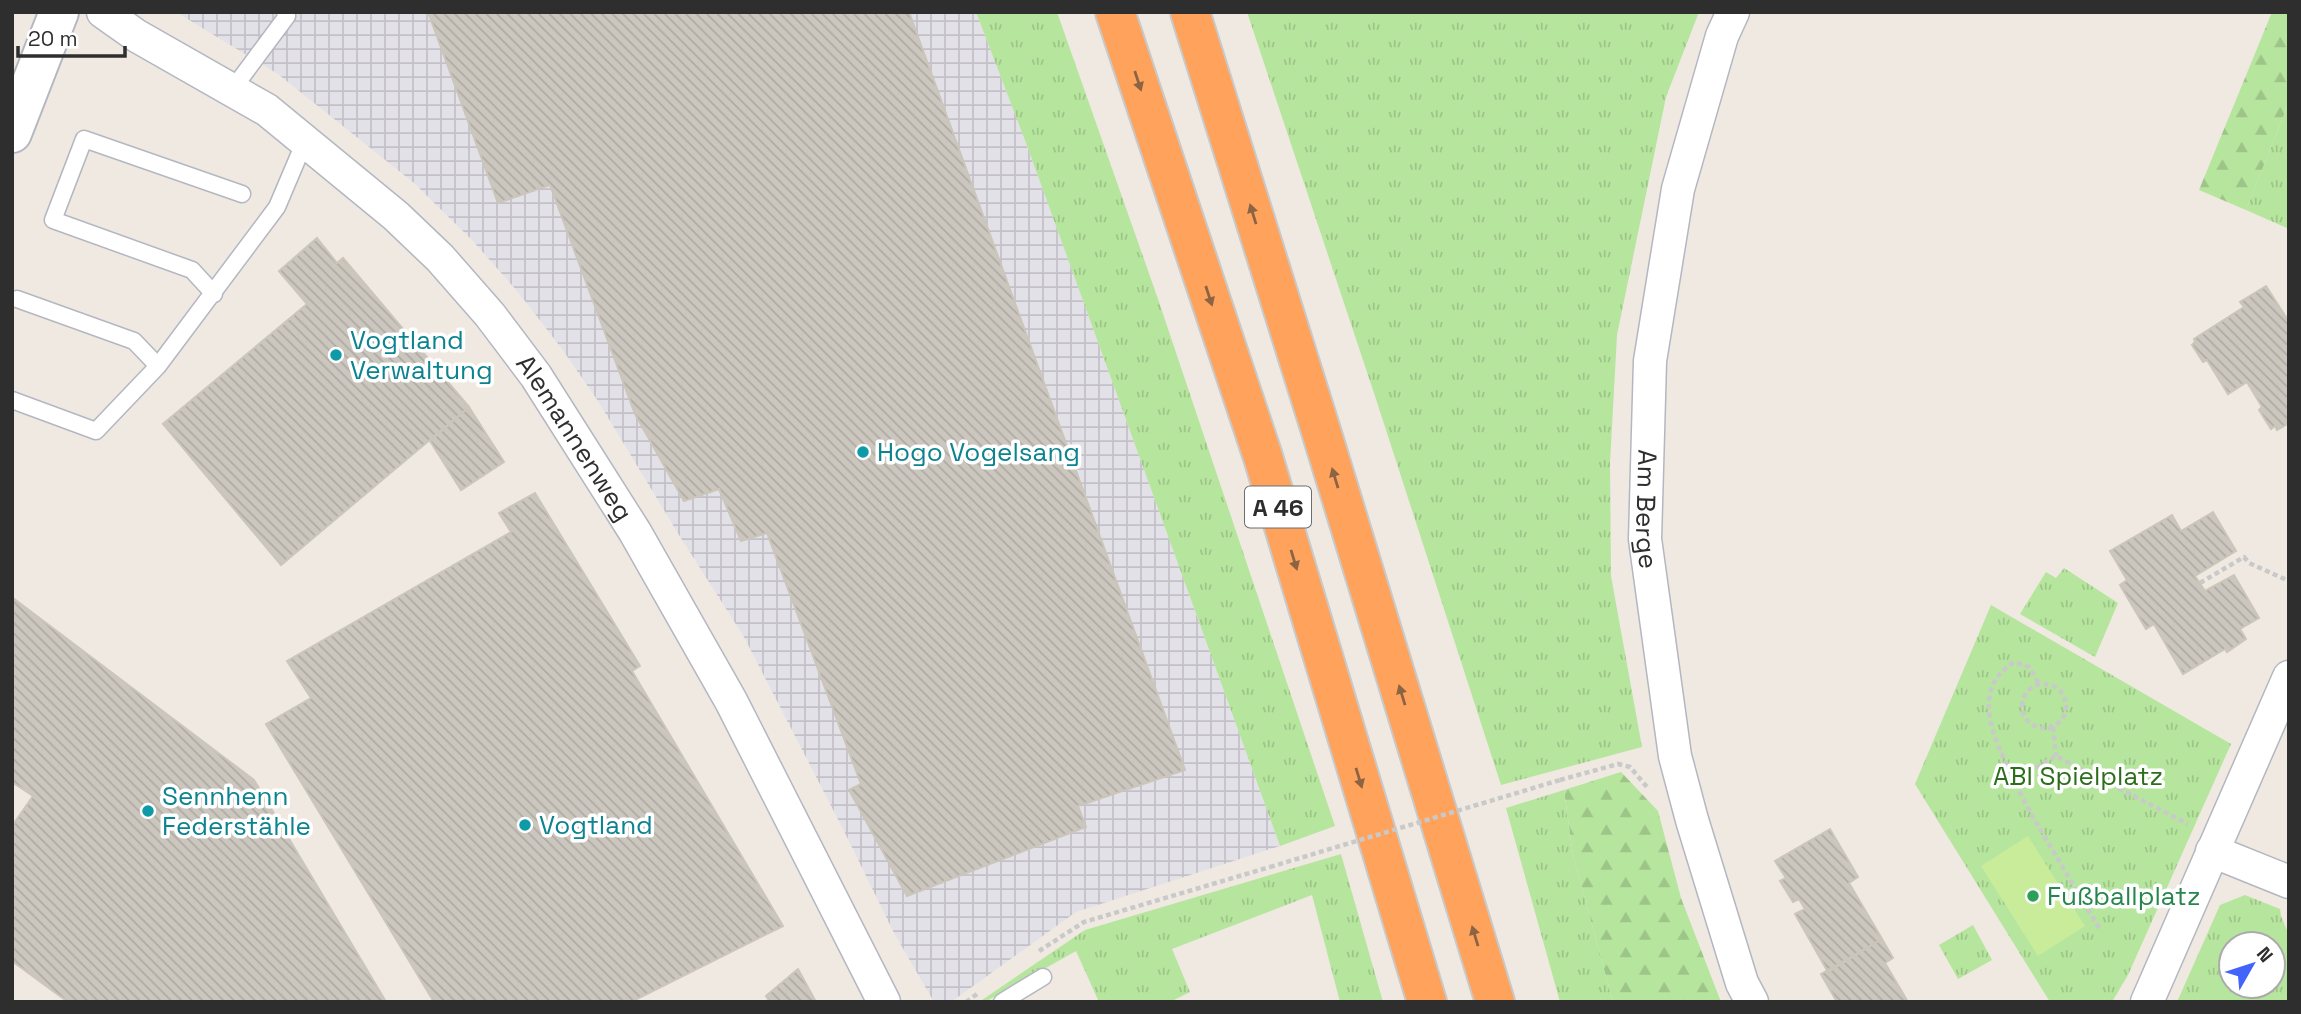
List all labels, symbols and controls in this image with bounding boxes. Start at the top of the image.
scale bar [18,14,124,58]
text: 20 m [28,25,78,52]
one-way arrow [1133,70,1143,91]
one-way arrow [1248,203,1258,224]
one-way arrow [1205,286,1215,307]
place label: Vogtland Verwaltung [350,323,493,387]
marker: Vogtland Verwaltung [328,347,344,363]
street label: Alemannenweg [509,348,641,527]
place label: Hogo Vogelsang [877,435,1080,469]
marker: Hogo Vogelsang [855,444,871,460]
street label: Am Berge [1628,449,1666,571]
one-way arrow [1330,467,1340,488]
road number: A 46 [1245,486,1311,528]
one-way arrow [1289,549,1299,570]
one-way arrow [1396,685,1406,706]
park label: ABI Spielplatz [1993,759,2163,793]
one-way arrow [1355,767,1365,788]
place label: Sennhenn Federstähle [162,779,311,843]
marker: Sennhenn Federstähle [140,803,156,819]
place label: Vogtland [539,808,653,842]
marker: Vogtland [517,817,533,833]
place label: Fußballplatz [2047,879,2200,913]
marker: Fußballplatz [2025,888,2041,904]
one-way arrow [1470,926,1480,947]
north arrow [2217,930,2287,1000]
text: N [2251,942,2279,967]

